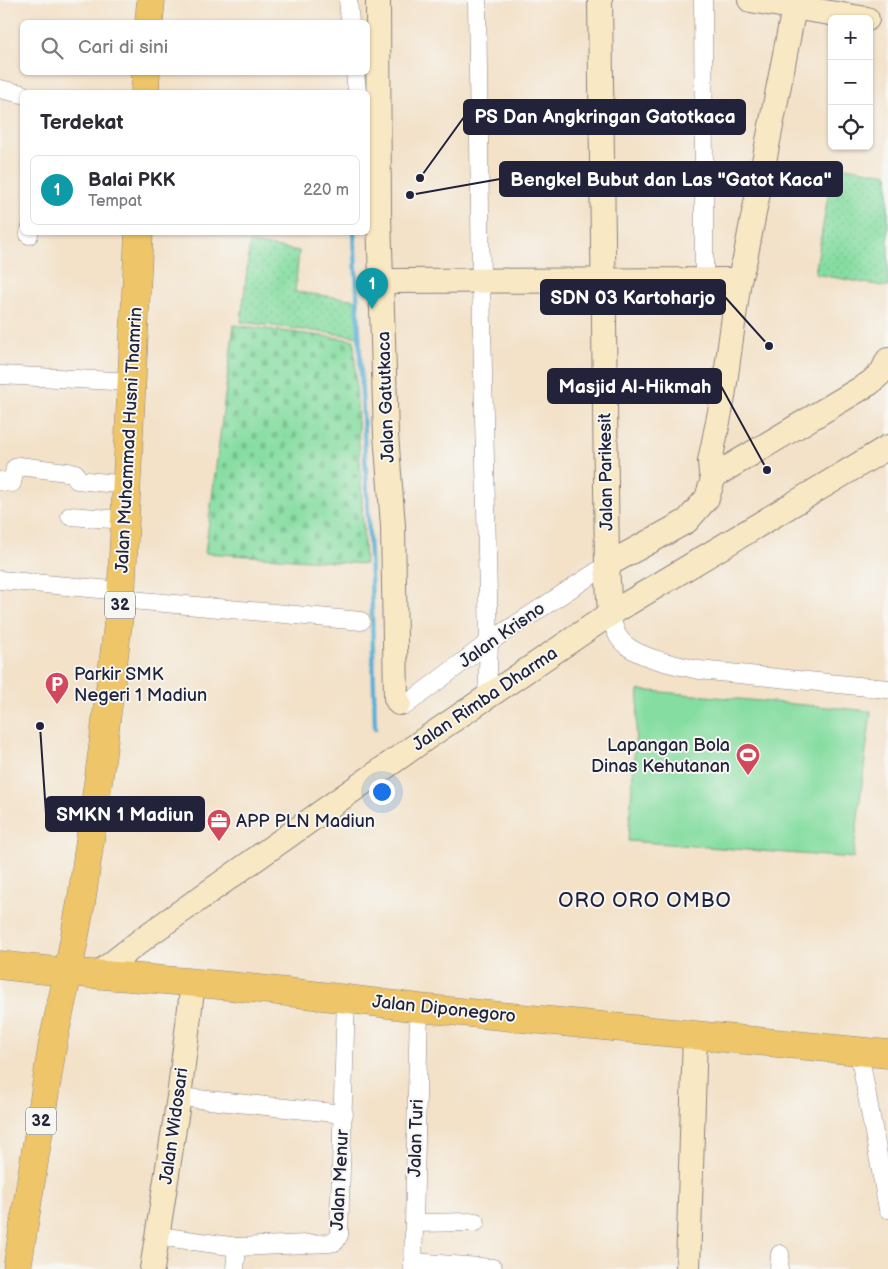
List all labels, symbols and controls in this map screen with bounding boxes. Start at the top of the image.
map controls [828,15,873,150]
button: + [828,15,873,60]
search box [20,20,370,75]
icon: search [38,34,66,62]
text: Cari di sini [78,36,168,59]
button: − [828,60,873,105]
callout: PS Dan Angkringan Gatotkaca [464,100,745,134]
button: locate [828,105,873,150]
text: PS Dan Angkringan Gatotkaca [474,106,736,129]
text: Terdekat [40,110,124,135]
callout: Bengkel Bubut dan Las "Gatot Kaca" [500,162,842,196]
text: Balai PKK [88,169,176,192]
text: Bengkel Bubut dan Las "Gatot Kaca" [510,169,832,192]
text: 1 [54,181,60,200]
text: 220 m [303,181,349,200]
text: Tempat [88,192,142,211]
pin: 1 [356,268,388,309]
callout: SDN 03 Kartoharjo [541,280,725,314]
text: SDN 03 Kartoharjo [551,287,716,310]
street label: Jalan Muhammad Husni Thamrin [112,307,146,573]
street label: Jalan Gatutkaca [373,331,399,463]
callout: Masjid Al-Hikmah [548,369,721,403]
text: Masjid Al-Hikmah [559,376,711,399]
street label: Jalan Parikesit [594,413,618,531]
road number: 32 [105,592,135,618]
street label: Jalan Krisno [455,598,549,672]
street label: Jalan Rimba Dharma [408,643,562,755]
place label: Parkir SMK Negeri 1 Madiun [74,664,207,706]
parking icon: Parkir SMK Negeri 1 Madiun [44,671,70,705]
place label: Lapangan Bola Dinas Kehutanan [591,735,730,777]
sports icon: Lapangan Bola Dinas Kehutanan [735,742,761,776]
your location [369,779,395,805]
callout: SMKN 1 Madiun [46,797,204,831]
text: SMKN 1 Madiun [56,804,194,827]
office icon: APP PLN Madiun [206,808,232,842]
place label: APP PLN Madiun [236,811,375,832]
district label: ORO ORO OMBO [558,889,732,913]
street label: Jalan Diponegoro [371,991,517,1027]
street label: Jalan Widosari [155,1066,193,1186]
street label: Jalan Turi [404,1099,428,1177]
road number: 32 [26,1108,56,1134]
street label: Jalan Menur [327,1128,353,1231]

